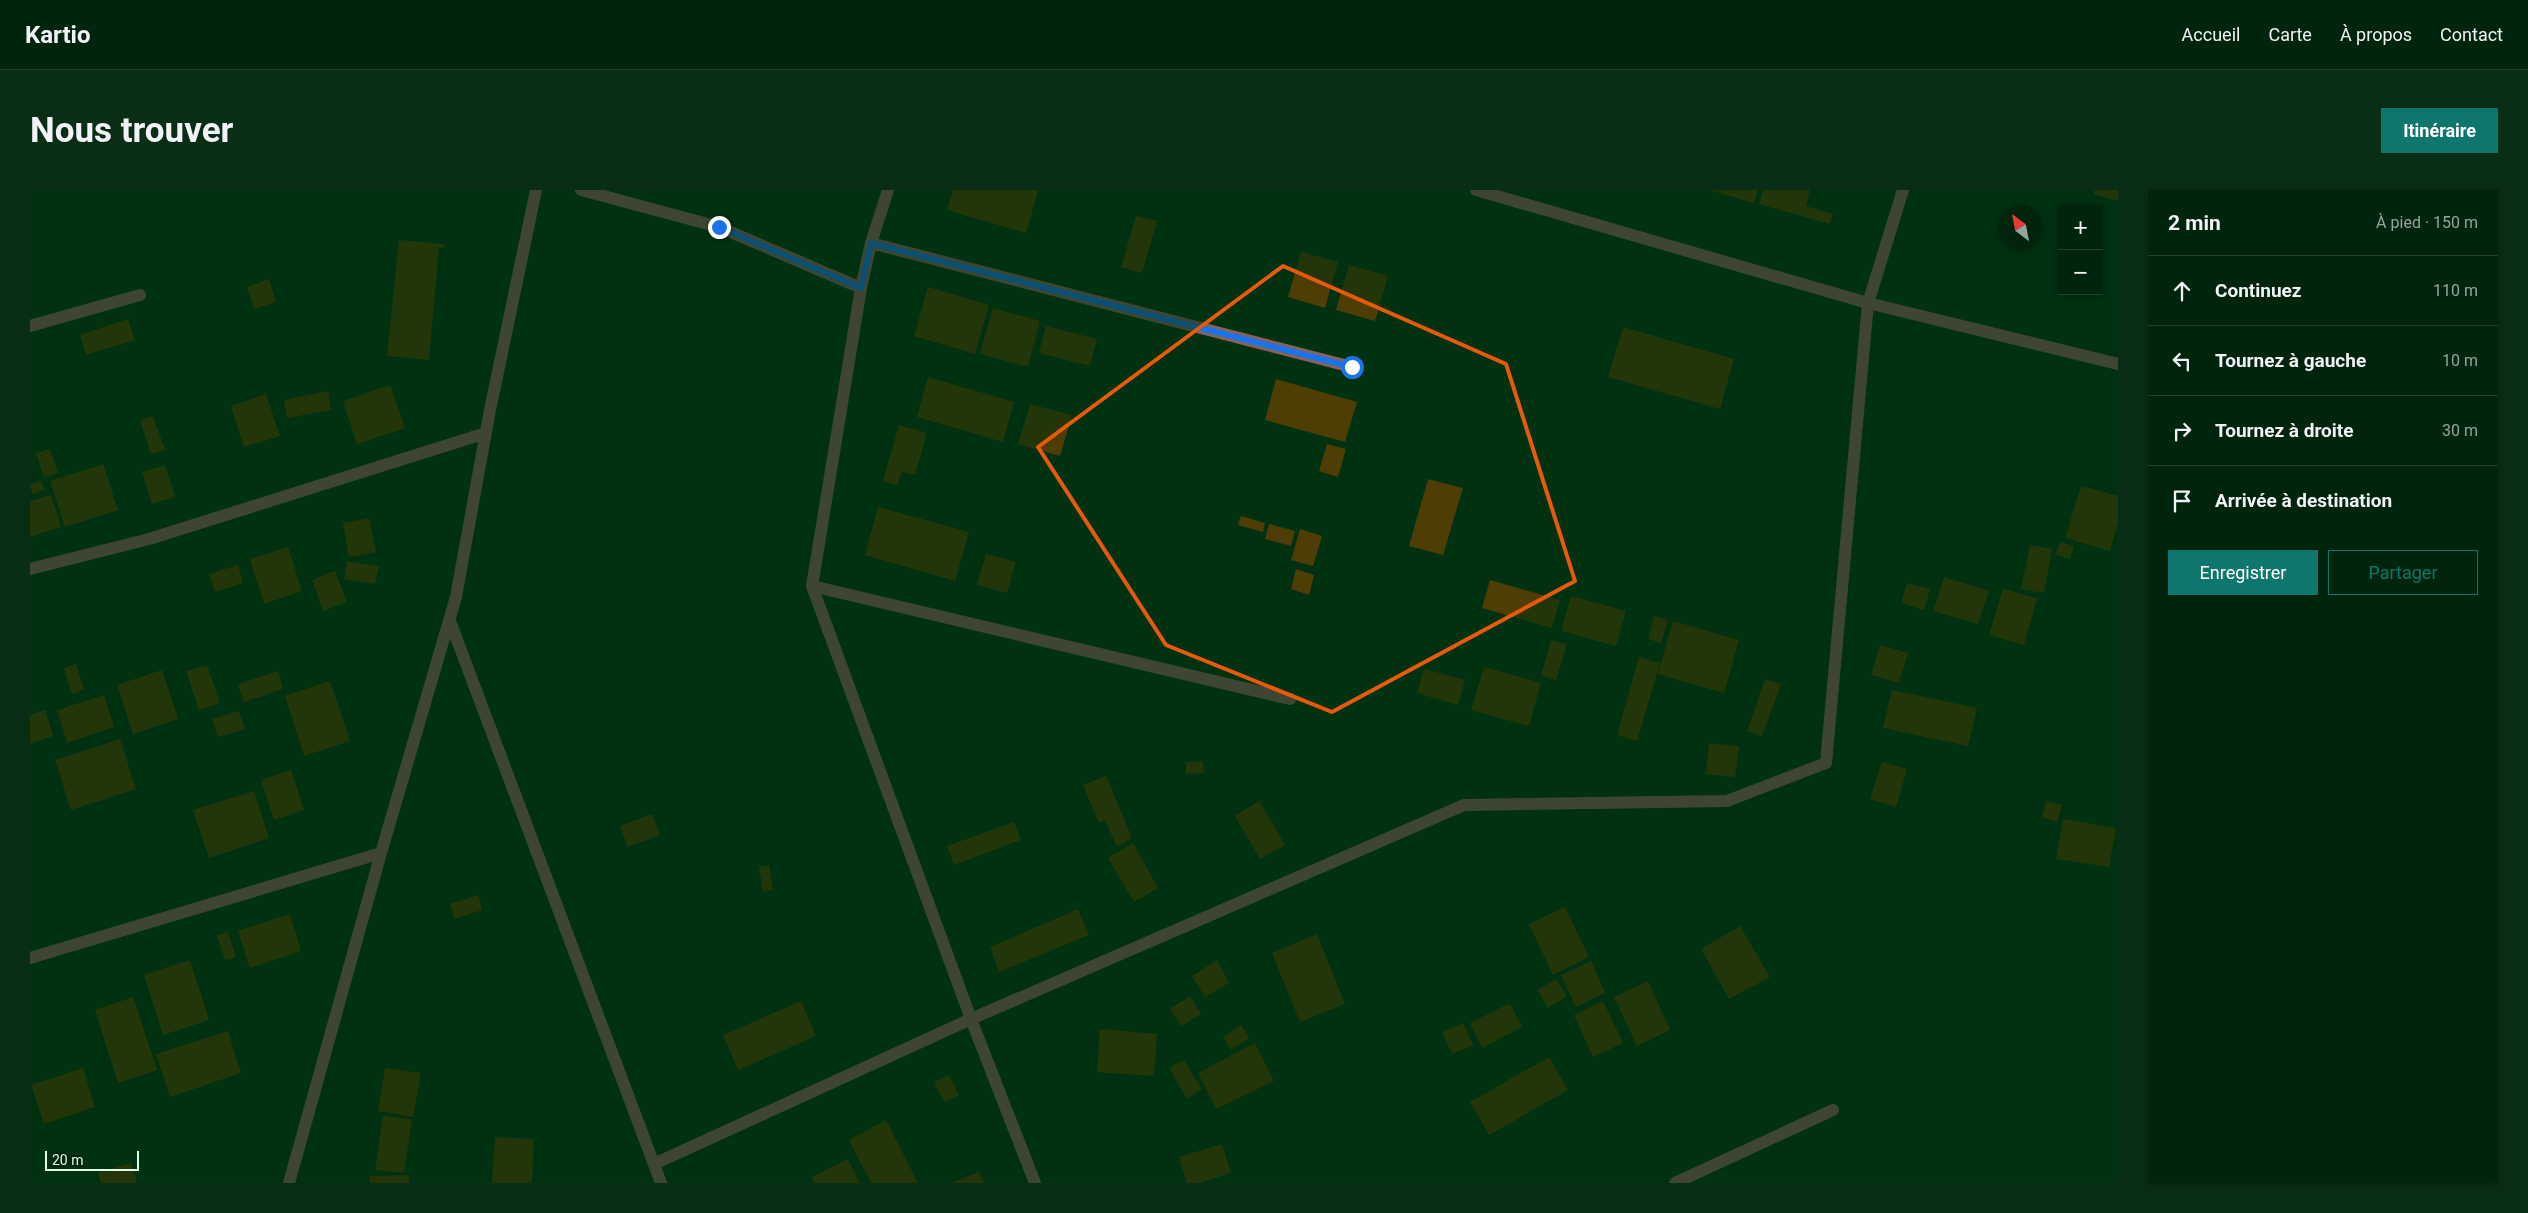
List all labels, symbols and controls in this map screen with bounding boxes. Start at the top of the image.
text: Kartio [25,21,91,49]
text: Accueil [2182,24,2240,45]
text: Carte [2268,24,2312,45]
text: À propos [2340,24,2412,45]
text: Contact [2440,24,2503,45]
button: Itinéraire [2381,108,2498,153]
text: Nous trouver [30,110,233,151]
north arrow [1998,205,2043,250]
map controls [2058,205,2103,295]
button: + [2058,205,2103,250]
text: 2 min [2168,211,2221,235]
text: À pied · 150 m [2376,213,2478,232]
route end [708,216,731,239]
button: − [2058,250,2103,295]
icon: ahead [2168,277,2196,305]
text: Continuez [2215,279,2301,302]
text: 110 m [2433,281,2478,300]
icon: left [2168,347,2196,375]
text: Tournez à gauche [2215,349,2366,372]
text: 10 m [2442,351,2478,370]
route start [1341,356,1364,379]
icon: right [2168,417,2196,445]
text: Tournez à droite [2215,419,2354,442]
text: 30 m [2442,421,2478,440]
icon: arrive [2168,487,2196,515]
text: Arrivée à destination [2215,489,2392,512]
button: Enregistrer [2168,550,2318,595]
button: Partager [2328,550,2478,595]
scale bar [45,1148,139,1171]
text: 20 m [52,1152,84,1168]

